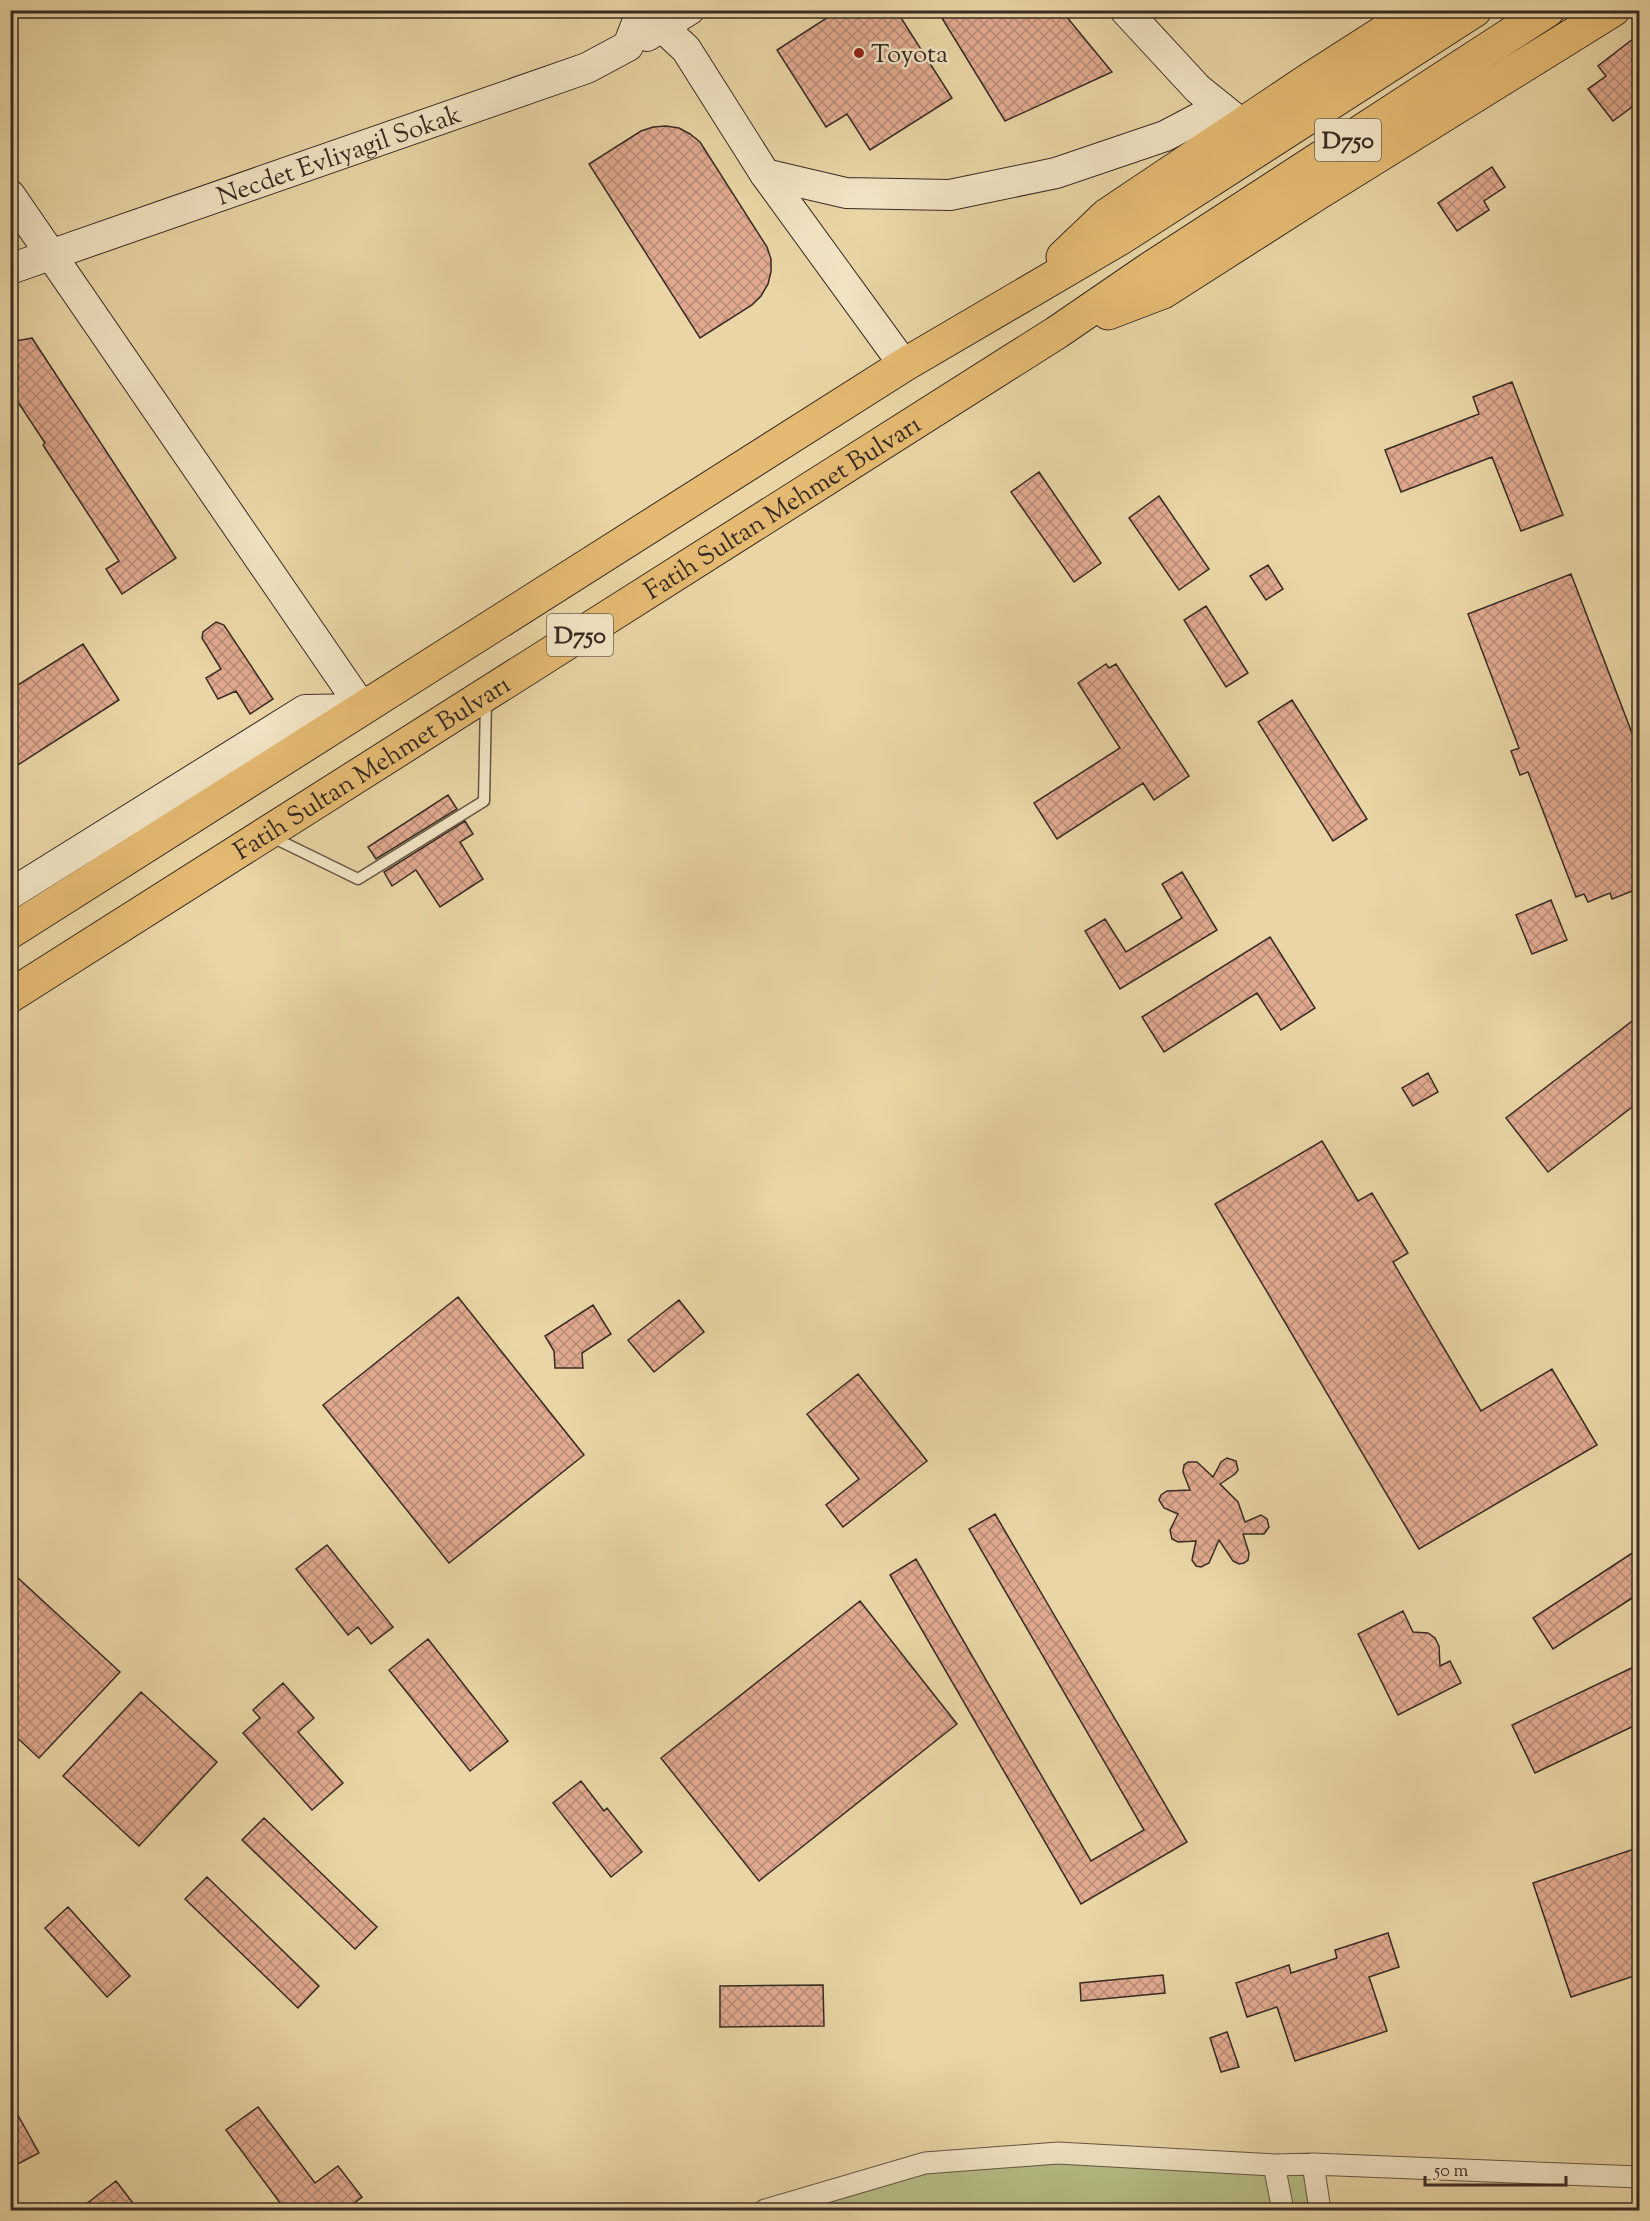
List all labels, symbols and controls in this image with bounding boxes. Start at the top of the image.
place label: Toyota [871,37,948,74]
marker: Toyota [852,46,866,60]
street label: Necdet Evliyagil Sokak [212,97,467,217]
road number: D750 [1315,119,1381,161]
street label: Fatih Sultan Mehmet Bulvarı [638,407,929,610]
road number: D750 [547,614,613,656]
street label: Fatih Sultan Mehmet Bulvarı [227,667,518,871]
scale bar [1425,2149,1566,2187]
text: 50 m [1433,2159,1469,2185]

